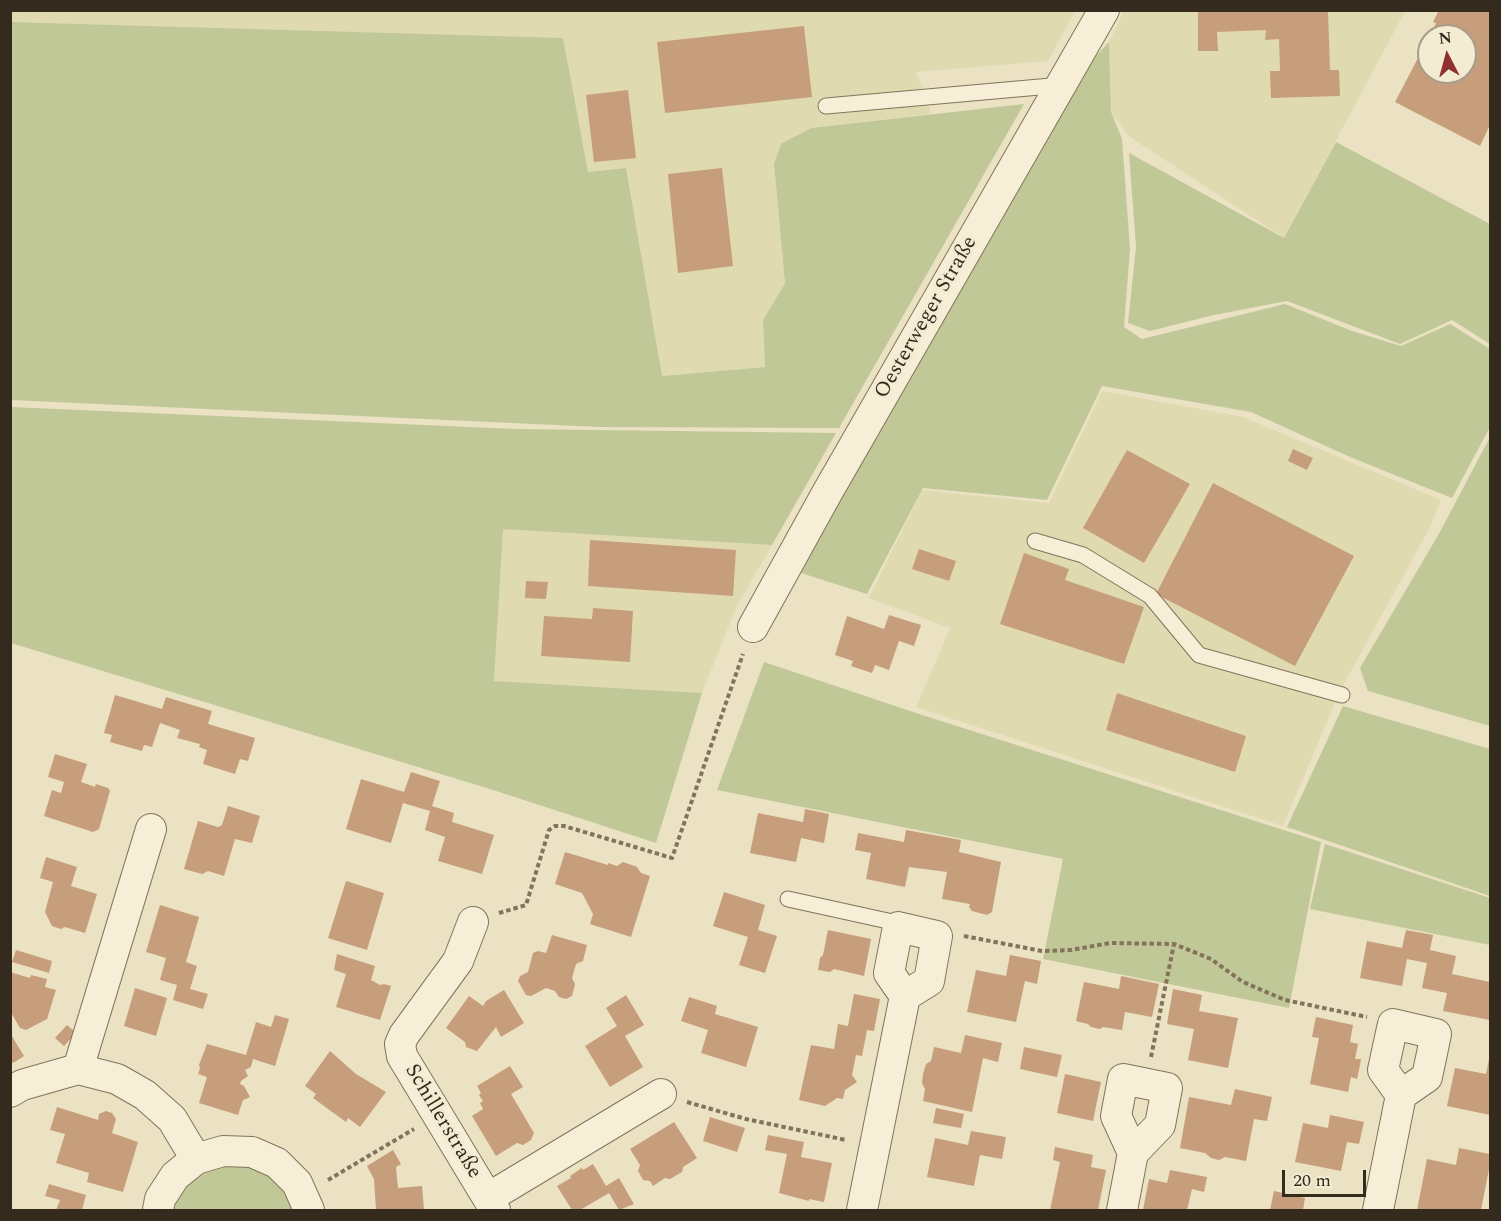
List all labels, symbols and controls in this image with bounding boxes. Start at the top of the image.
north arrow [1417,24,1477,84]
text: N [1438,25,1453,51]
street label: Oesterweger Straße [870,232,984,404]
street label: Schillerstraße [398,1060,486,1184]
scale bar [1285,1158,1369,1196]
text: 20 m [1293,1167,1331,1194]

